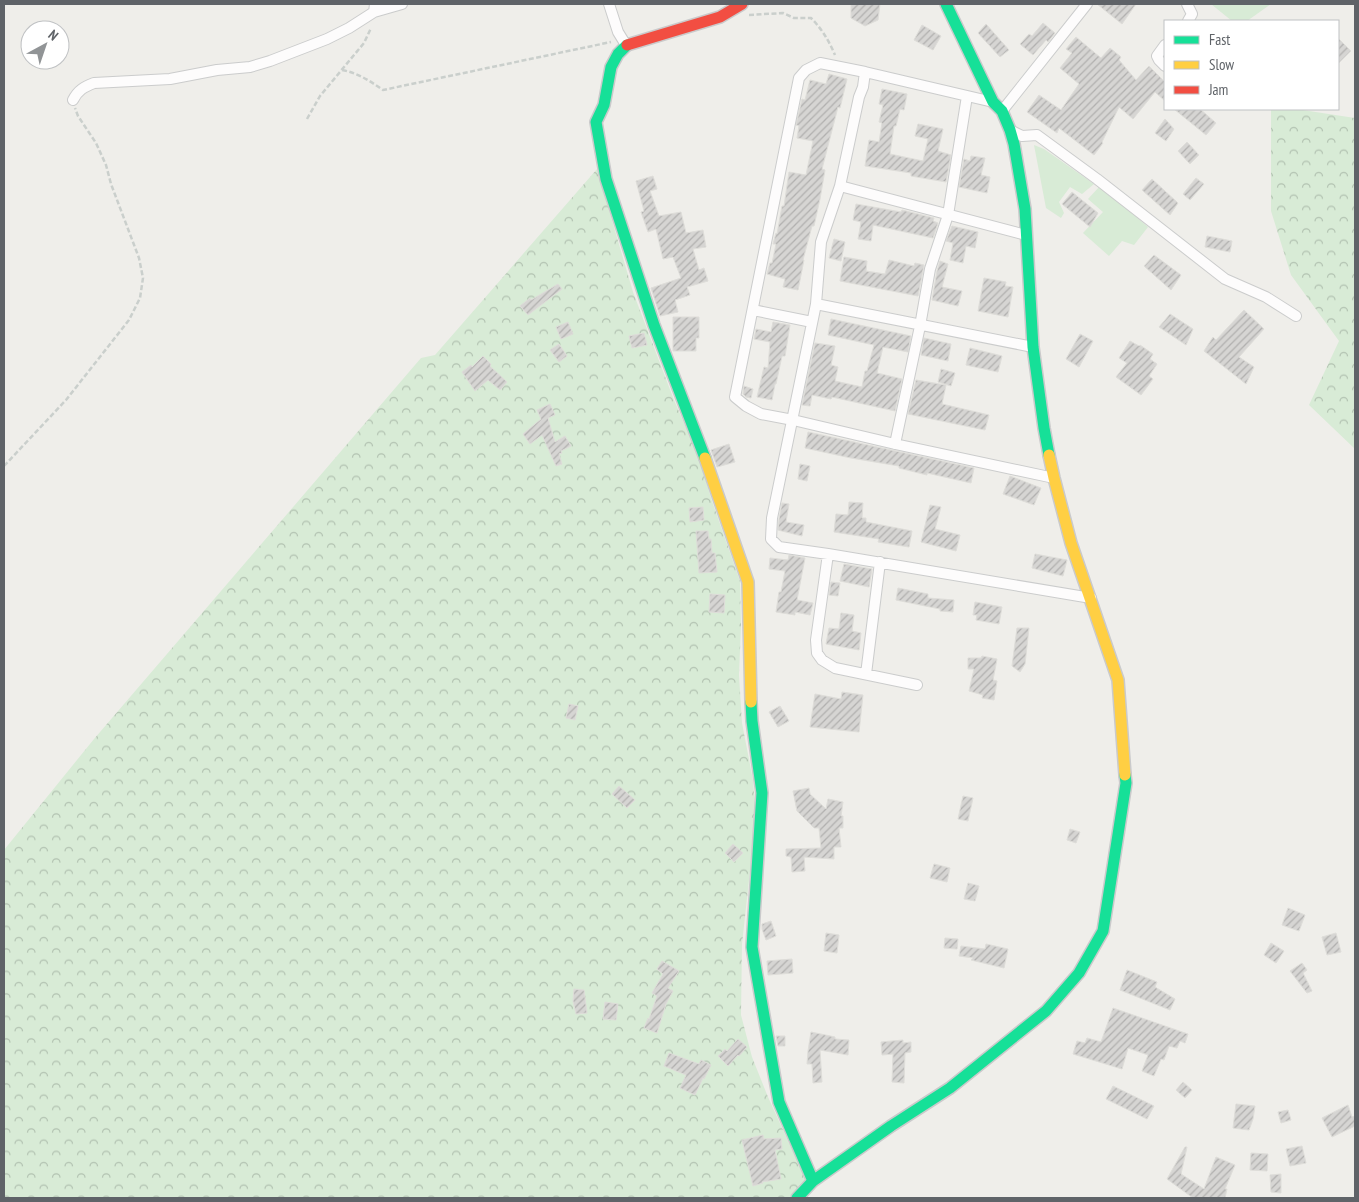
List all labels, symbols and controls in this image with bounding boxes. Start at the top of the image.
north arrow [20,20,70,70]
legend [1164,20,1339,110]
text: N [45,26,62,44]
text: Fast [1209,30,1230,49]
text: Slow [1209,55,1234,74]
text: Jam [1208,80,1228,99]

